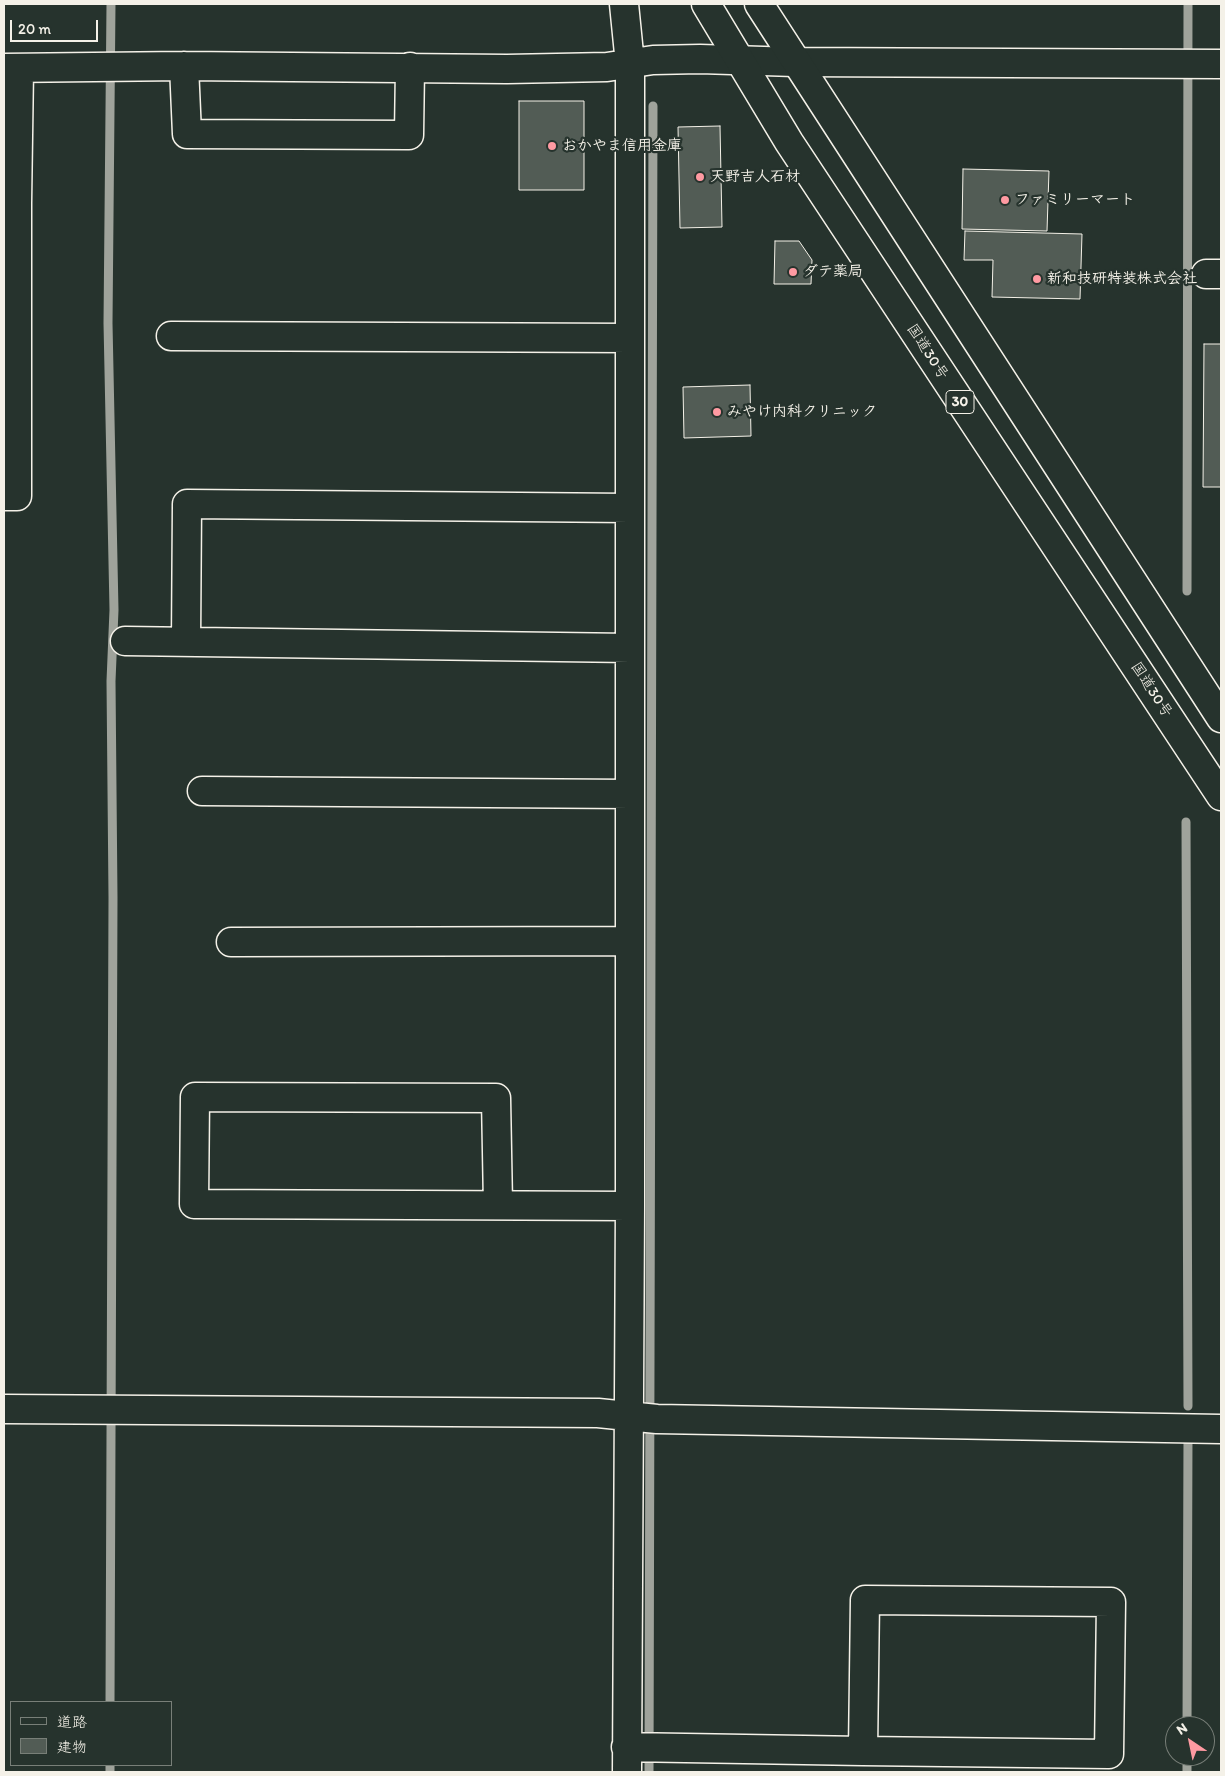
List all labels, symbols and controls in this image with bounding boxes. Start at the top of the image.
scale bar [12,10,100,42]
text: 20 m [18,20,51,38]
place label: おかやま信用金庫 [562,137,682,155]
marker: おかやま信用金庫 [546,140,558,152]
place label: 天野吉人石材 [710,168,800,186]
marker: 天野吉人石材 [694,171,706,183]
place label: ファミリーマート [1015,191,1135,209]
marker: ファミリーマート [999,194,1011,206]
place label: ダテ薬局 [803,263,863,281]
marker: ダテ薬局 [787,266,799,278]
place label: 新和技研特装株式会社 [1047,270,1197,288]
marker: 新和技研特装株式会社 [1031,273,1043,285]
street label: 国道30号 [902,321,952,383]
road number: 30 [946,391,974,414]
place label: みやけ内科クリニック [727,403,877,421]
marker: みやけ内科クリニック [711,406,723,418]
street label: 国道30号 [1126,659,1176,721]
legend [10,1701,172,1766]
text: 道路 [57,1713,87,1731]
north arrow [1165,1716,1215,1766]
text: N [1173,1719,1191,1739]
text: 建物 [57,1738,87,1756]

